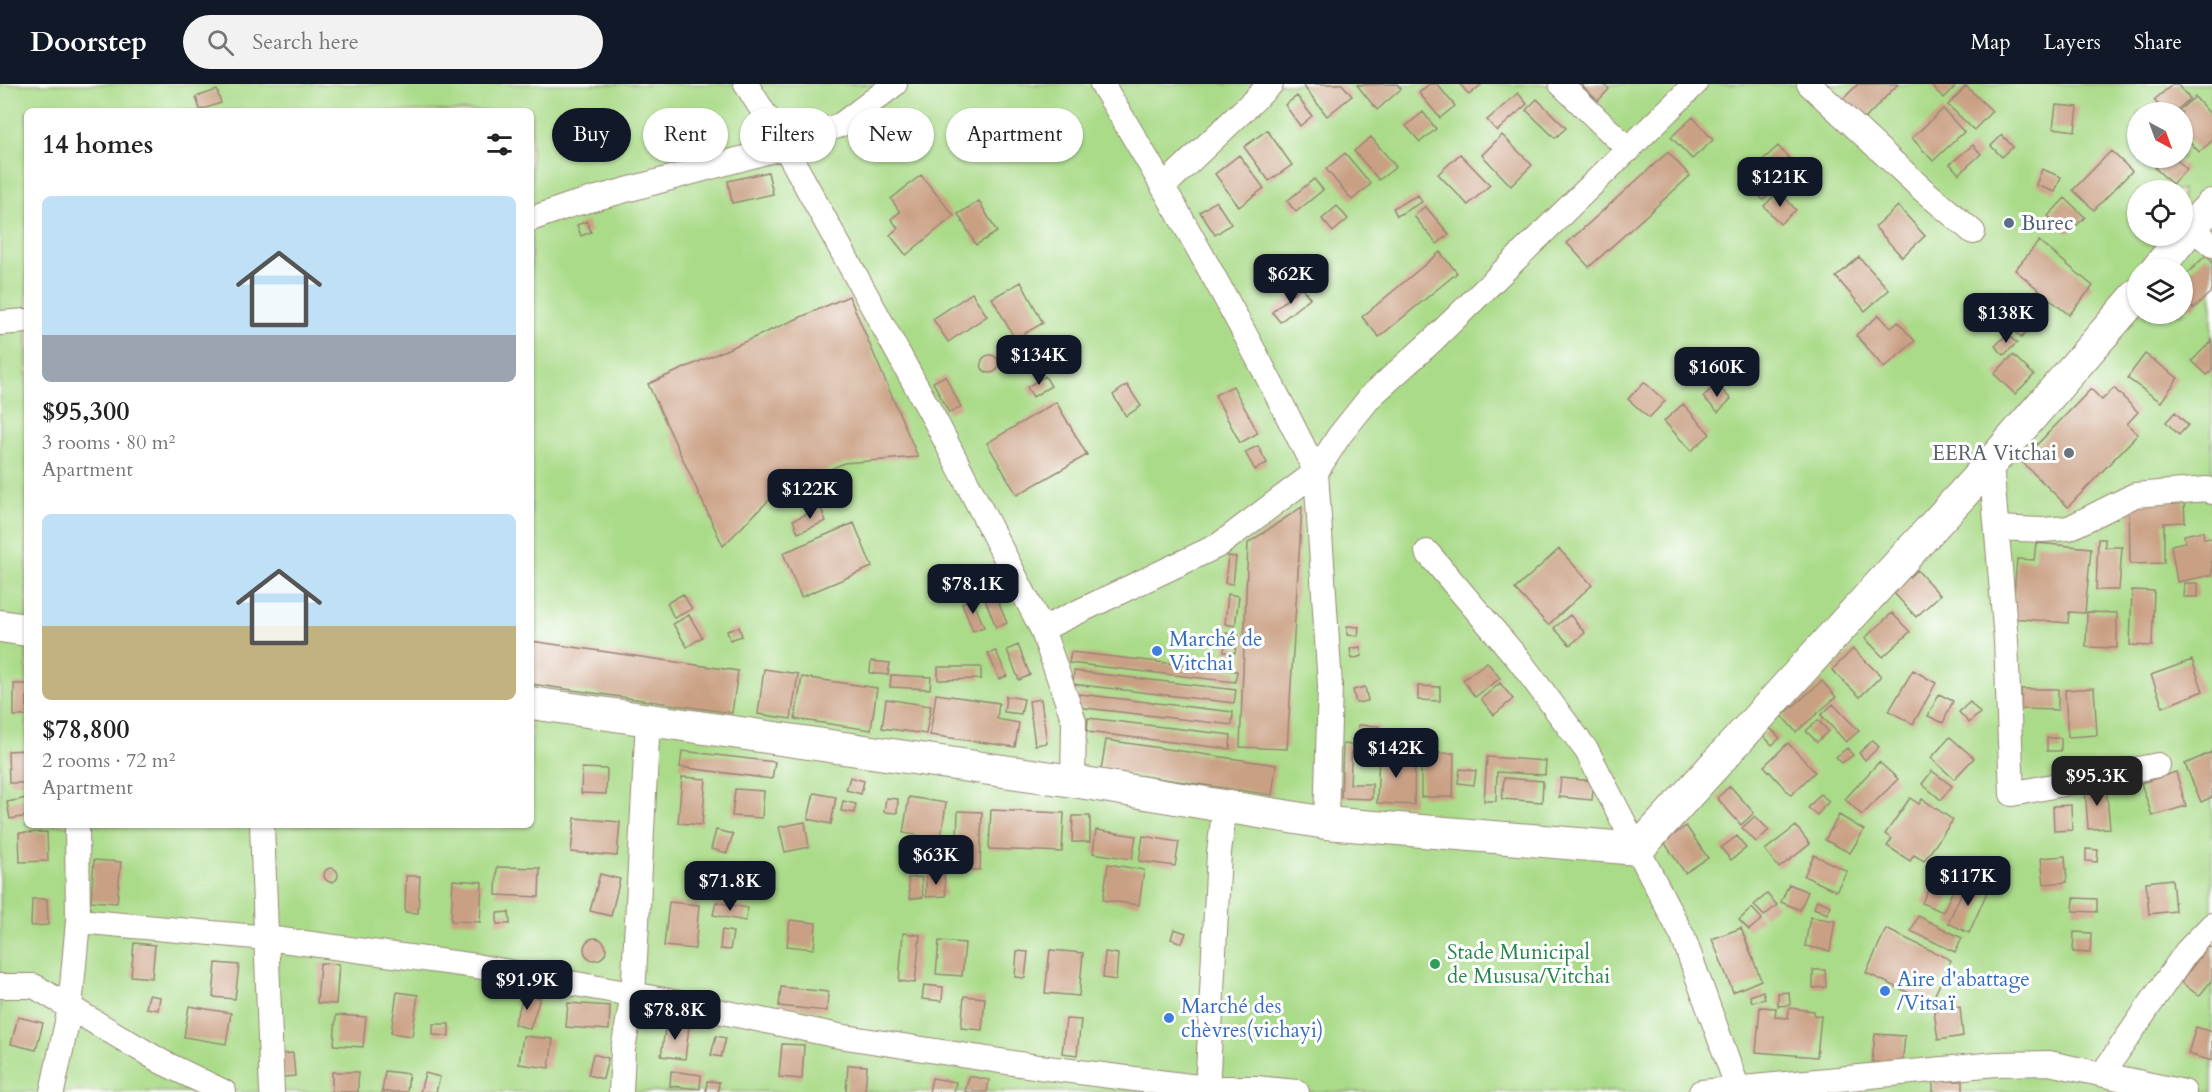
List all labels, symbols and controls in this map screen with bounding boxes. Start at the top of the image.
search box [183,15,603,69]
text: Doorstep [30,23,147,61]
icon: search [204,26,237,59]
text: Search here [252,27,359,57]
text: Map [1971,28,2011,57]
text: Layers [2044,28,2101,57]
text: Share [2134,28,2182,57]
north arrow [2127,102,2193,168]
map controls [2127,102,2193,324]
chip: Buy [552,108,631,162]
chip: Rent [643,108,728,162]
chip: Filters [740,108,836,162]
chip: New [848,108,934,162]
chip: Apartment [946,108,1083,162]
text: 14 homes [42,127,153,162]
icon: filters [483,128,516,161]
pin: $121K [1738,157,1822,208]
text: $121K [1751,163,1809,190]
button: locate [2127,180,2193,246]
place label: Burec [2021,209,2074,238]
marker: Burec [2002,216,2016,230]
icon: home [225,235,333,343]
pin: $62K [1255,254,1327,305]
button: layers [2127,258,2193,324]
text: $62K [1268,260,1314,287]
pin: $138K [1964,293,2048,344]
text: $138K [1977,299,2035,326]
pin: $134K [997,335,1081,386]
text: $134K [1010,341,1068,368]
pin: $160K [1675,347,1759,398]
text: $160K [1688,353,1746,380]
text: $95,300 [42,394,130,429]
text: 3 rooms · 80 m² [42,429,175,456]
place label: EERA Vitchai [1932,439,2057,468]
marker: EERA Vitchai [2062,446,2076,460]
text: Apartment [42,456,133,483]
pin: $122K [768,469,852,520]
text: $122K [781,475,839,502]
icon: home [225,553,333,661]
pin: $78.1K [924,564,1022,615]
text: $78.1K [942,570,1004,597]
place label: Marché de Vitchai [1169,625,1263,678]
marker: Marché de Vitchai [1150,644,1164,658]
text: $78,800 [42,712,130,747]
pin: $142K [1354,728,1438,779]
text: $142K [1367,734,1425,761]
text: 2 rooms · 72 m² [42,747,175,774]
pin: $95.3K [2048,756,2146,807]
text: $95.3K [2066,762,2128,789]
text: Apartment [42,774,133,801]
pin: $63K [900,835,972,886]
text: $63K [913,841,959,868]
pin: $117K [1926,856,2010,907]
pin: $71.8K [681,861,779,912]
text: $117K [1939,862,1997,889]
text: $71.8K [699,867,761,894]
place label: Stade Municipal de Mususa/Vitchai [1447,938,1610,991]
marker: Stade Municipal de Mususa/Vitchai [1428,957,1442,971]
pin: $91.9K [478,960,576,1011]
place label: Aire d'abattage /Vitsaï [1897,965,2030,1018]
text: $91.9K [496,966,558,993]
marker: Aire d'abattage /Vitsaï [1878,984,1892,998]
pin: $78.8K [626,990,724,1041]
place label: Marché des chèvres(vichayi) [1181,992,1324,1045]
text: $78.8K [644,996,706,1023]
marker: Marché des chèvres(vichayi) [1162,1011,1176,1025]

